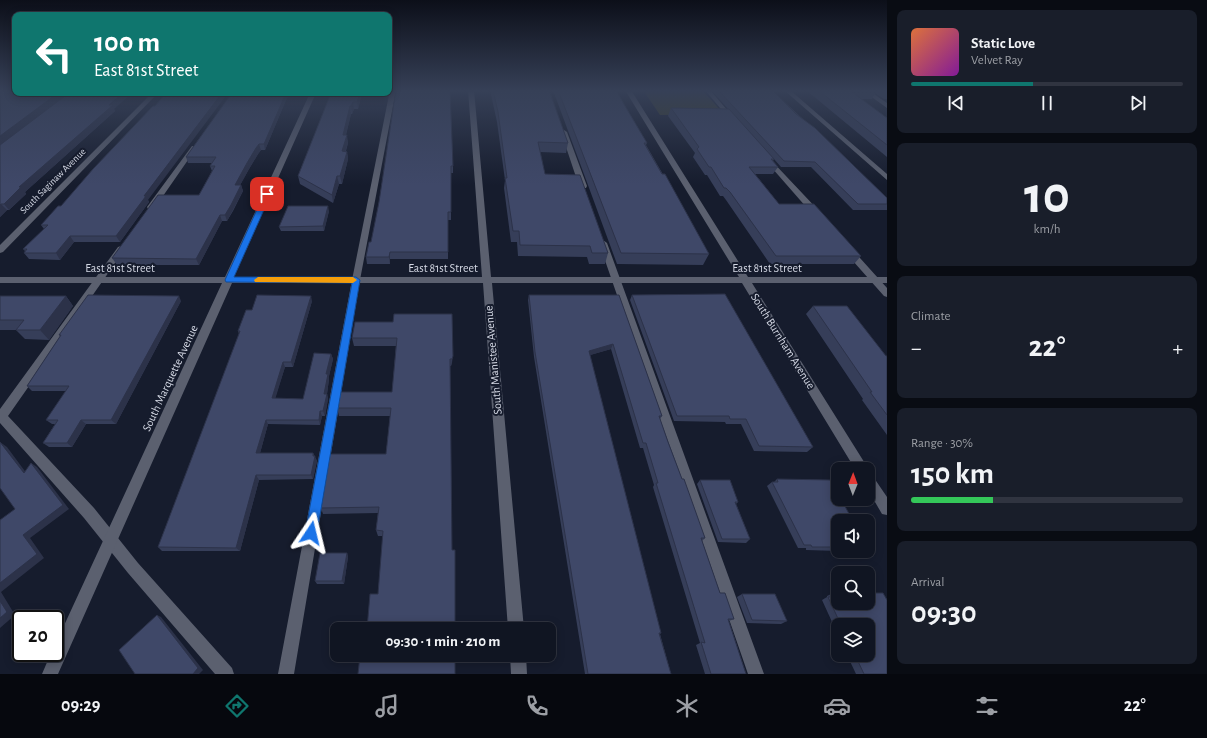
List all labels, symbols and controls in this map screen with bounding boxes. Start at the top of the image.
icon: left [28,28,80,80]
text: 100 m [94,29,160,57]
text: Static Love [971,36,1035,51]
text: Velvet Ray [971,54,1023,67]
text: East 81st Street [94,62,198,80]
icon: previous [945,92,967,114]
icon: pause [1036,92,1058,114]
icon: next [1127,92,1149,114]
street label: South Saginaw Avenue [18,146,88,216]
text: 10 [1024,170,1070,222]
pin [250,177,284,211]
icon: arrive [256,183,278,205]
text: km/h [1034,223,1060,236]
street label: East 81st Street [85,262,155,274]
street label: East 81st Street [408,262,478,274]
street label: East 81st Street [732,262,802,274]
street label: South Burnham Avenue [749,291,817,391]
street label: South Manistee Avenue [482,305,504,415]
text: Climate [911,310,950,323]
street label: South Marquette Avenue [140,323,200,433]
text: 22° [1028,332,1066,362]
text: − [911,337,922,359]
text: + [1172,337,1183,359]
text: Range · 30% [911,437,973,450]
text: 150 km [911,459,994,489]
north arrow [831,462,875,506]
map controls [831,462,875,662]
position arrow [290,512,332,554]
button: sound [831,514,875,558]
button: search [831,566,875,610]
text: Arrival [911,576,944,589]
text: 09:30 [911,598,977,628]
speed limit sign: 20 [12,610,64,662]
button: layers [831,618,875,662]
text: 09:30 · 1 min · 210 m [386,634,500,649]
icon: directions [223,692,251,720]
icon: music [373,692,401,720]
icon: phone [523,692,551,720]
icon: climate [673,692,701,720]
icon: car [823,692,851,720]
icon: filters [973,692,1001,720]
text: 09:29 [61,697,100,715]
text: 22° [1124,697,1146,715]

